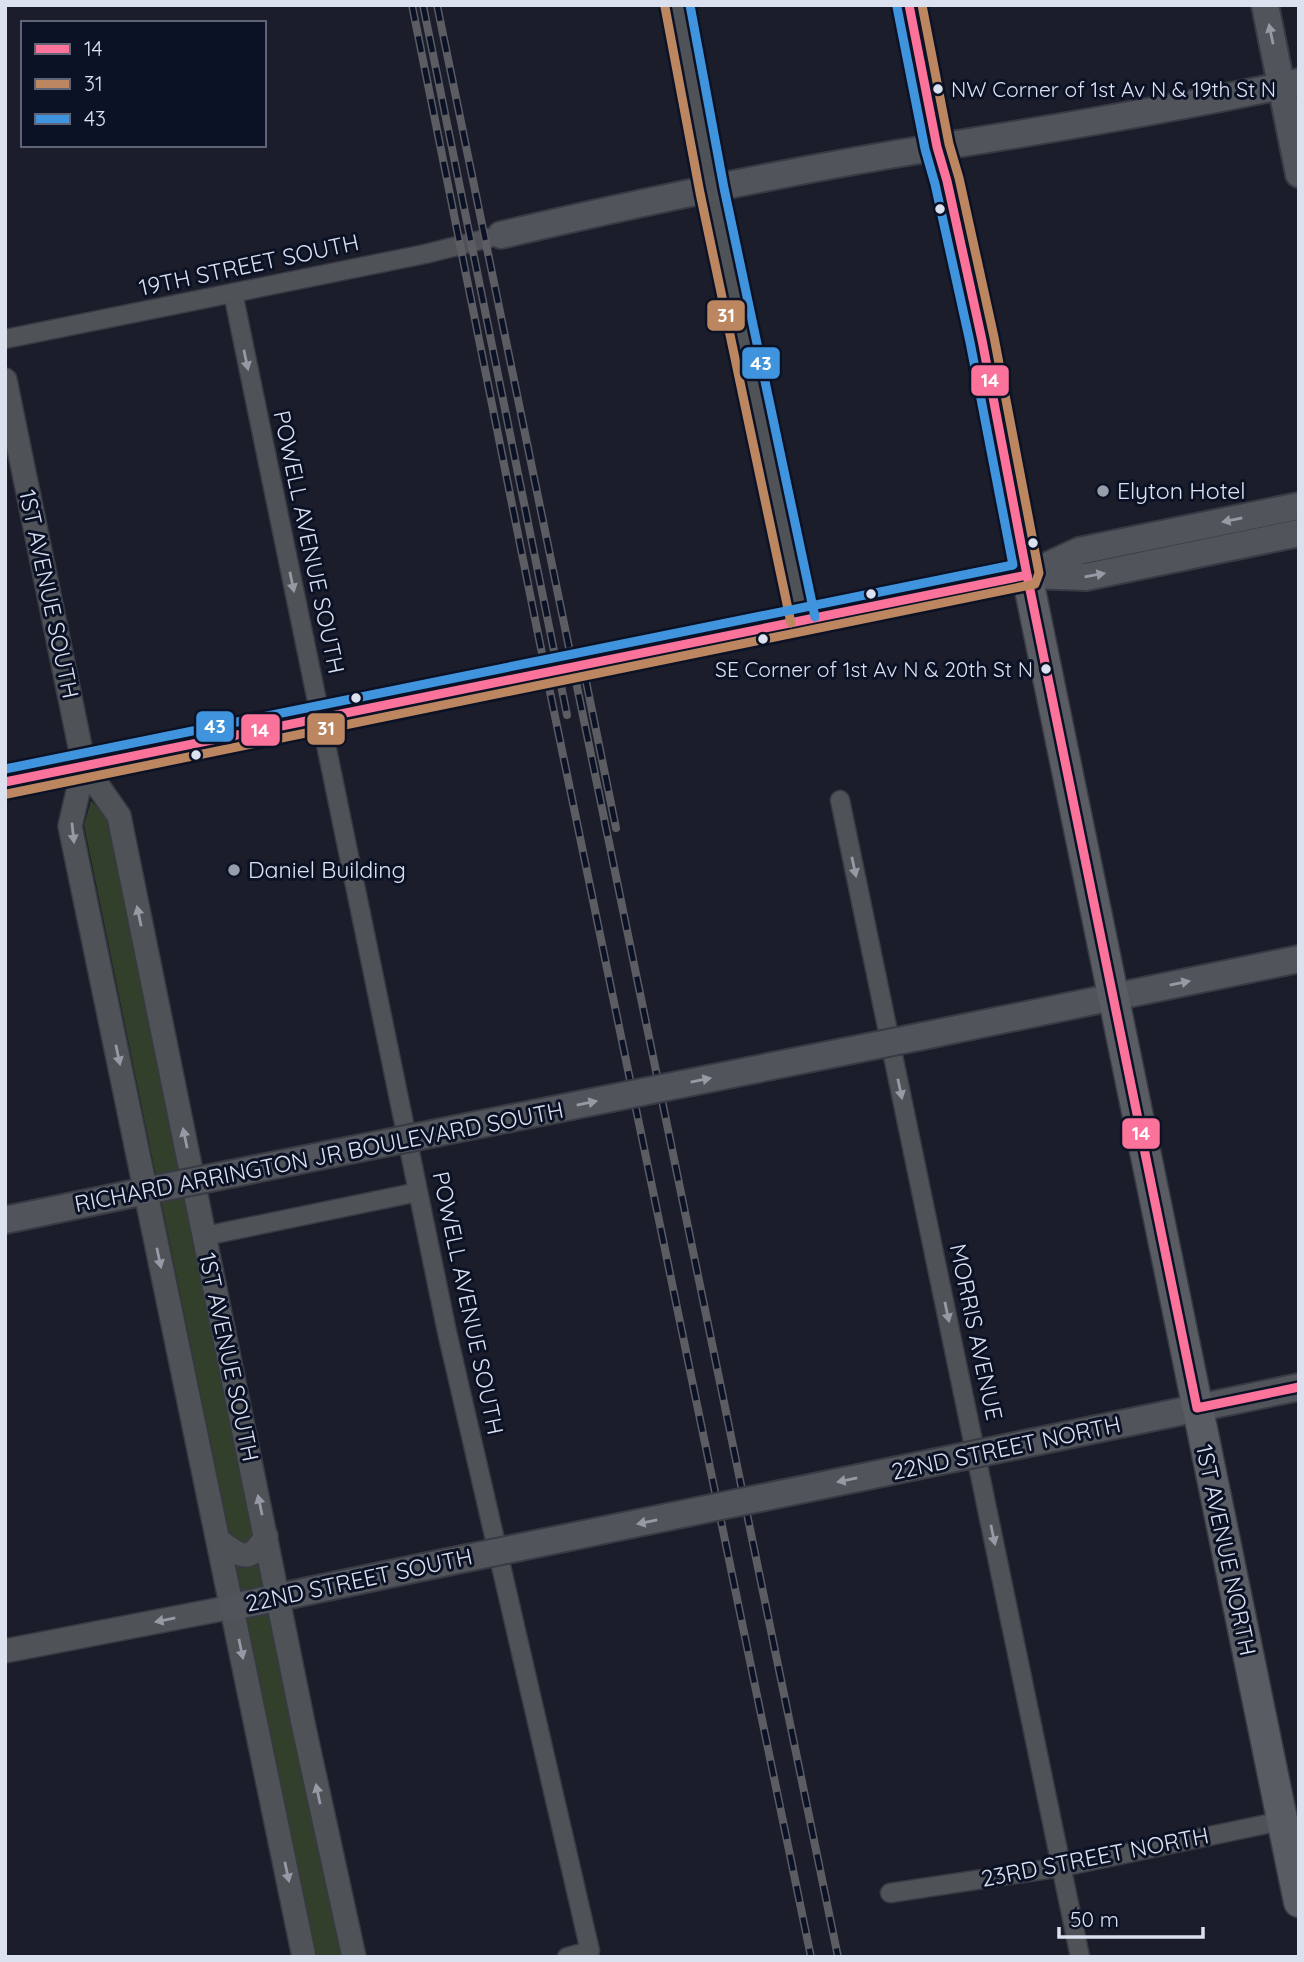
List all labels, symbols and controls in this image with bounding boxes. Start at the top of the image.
legend [21,21,266,147]
one-way arrow [1266,23,1277,45]
text: 14 [84,35,103,61]
text: 31 [84,70,103,96]
place label: NW Corner of 1st Av N & 19th St N [951,76,1276,102]
marker: NW Corner of 1st Av N & 19th St N [931,82,945,96]
text: 43 [84,105,106,131]
unlabelled marker [933,202,947,216]
street label: 19TH STREET SOUTH [136,227,361,302]
line badge: 31 [706,299,746,332]
text: 31 [717,303,735,327]
line badge: 43 [741,346,781,380]
one-way arrow [240,349,251,371]
text: 43 [750,351,772,375]
line badge: 14 [970,364,1010,397]
text: 14 [981,368,999,392]
street label: POWELL AVENUE SOUTH [267,408,352,676]
place label: Elyton Hotel [1117,476,1246,505]
marker: Elyton Hotel [1095,483,1111,499]
street label: 1ST AVENUE SOUTH [13,487,86,701]
one-way arrow [1221,514,1243,525]
unlabelled marker [1026,536,1040,550]
one-way arrow [1084,569,1106,580]
one-way arrow [287,571,298,593]
unlabelled marker [864,587,878,601]
unlabelled marker [756,632,770,646]
place label: SE Corner of 1st Av N & 20th St N [715,656,1033,682]
marker: SE Corner of 1st Av N & 20th St N [1039,662,1053,676]
unlabelled marker [349,691,363,705]
line badge: 43 [195,710,235,743]
line badge: 31 [306,712,346,746]
line badge: 14 [240,713,281,747]
text: 43 [204,714,226,738]
text: 31 [317,716,335,740]
text: 14 [251,718,269,742]
unlabelled marker [189,748,203,762]
one-way arrow [68,822,79,844]
place label: Daniel Building [248,855,406,884]
one-way arrow [849,856,860,878]
marker: Daniel Building [226,862,242,878]
one-way arrow [134,905,145,927]
one-way arrow [1169,978,1191,989]
one-way arrow [112,1044,123,1066]
one-way arrow [690,1075,712,1086]
one-way arrow [895,1078,906,1100]
street label: RICHARD ARRINGTON JR BOULEVARD SOUTH [72,1095,566,1218]
one-way arrow [576,1098,598,1109]
line badge: 14 [1121,1117,1161,1150]
text: 14 [1132,1121,1150,1145]
one-way arrow [179,1127,190,1149]
street label: POWELL AVENUE SOUTH [426,1169,511,1437]
street label: MORRIS AVENUE [944,1241,1009,1423]
one-way arrow [154,1247,165,1269]
street label: 1ST AVENUE SOUTH [193,1250,266,1464]
one-way arrow [941,1301,952,1323]
street label: 22ND STREET NORTH [889,1409,1123,1486]
street label: 1ST AVENUE NORTH [1190,1442,1263,1658]
one-way arrow [836,1475,858,1486]
one-way arrow [254,1494,265,1516]
one-way arrow [636,1516,658,1527]
one-way arrow [987,1524,998,1546]
street label: 22ND STREET SOUTH [243,1541,475,1618]
one-way arrow [154,1614,176,1625]
one-way arrow [235,1638,246,1660]
one-way arrow [312,1783,323,1805]
street label: 23RD STREET NORTH [979,1820,1211,1893]
one-way arrow [281,1861,292,1883]
scale bar [1059,1896,1202,1940]
text: 50 m [1070,1906,1119,1932]

